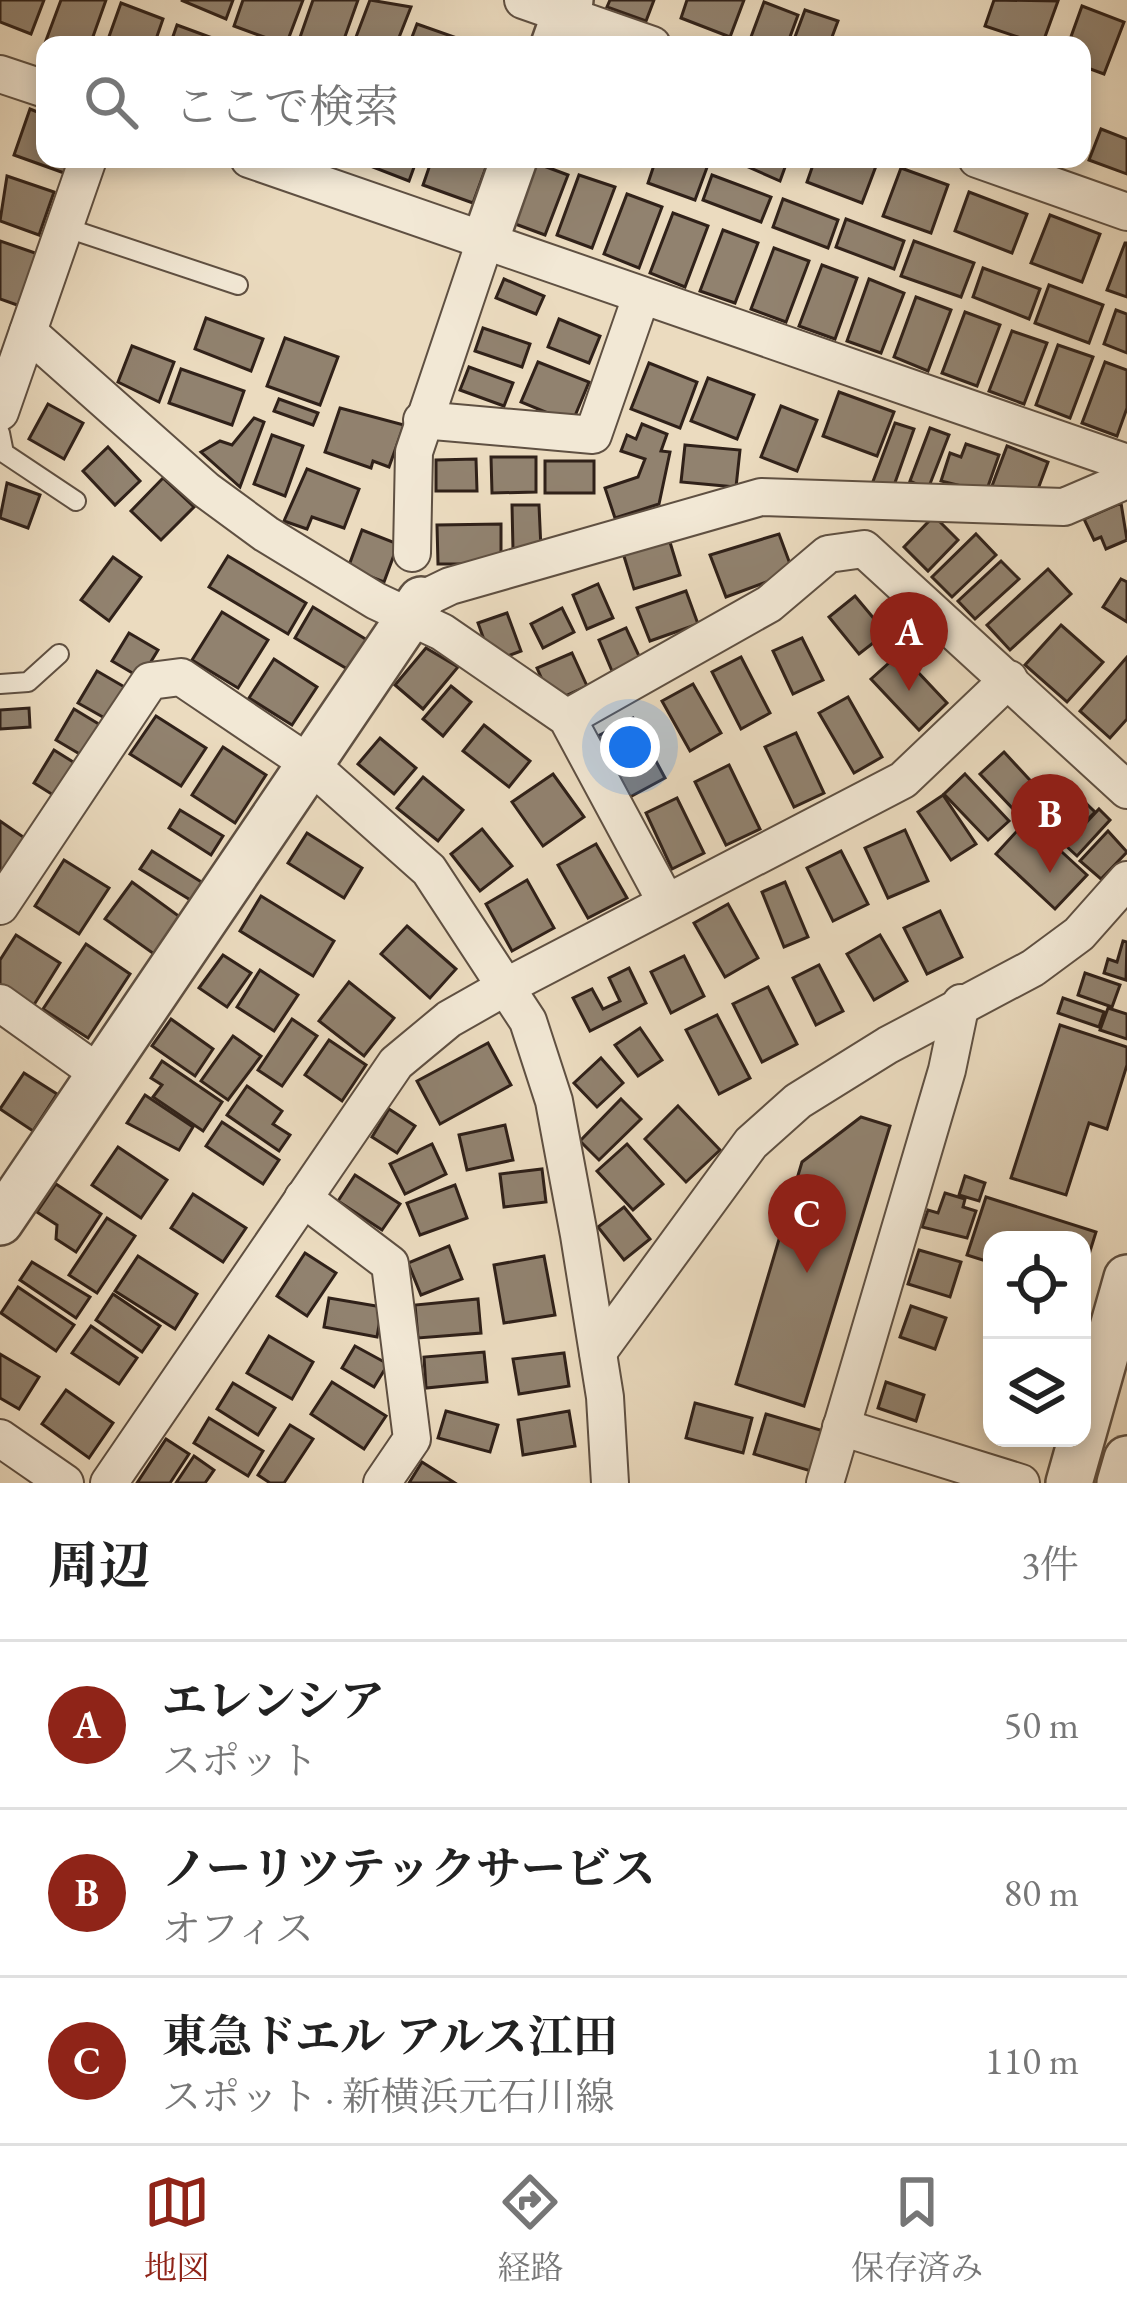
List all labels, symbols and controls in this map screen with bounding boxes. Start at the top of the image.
search box [36,36,1091,168]
icon: search [78,69,144,135]
text: ここで検索 [174,77,399,135]
pin: A [870,592,948,691]
your location [600,717,660,777]
pin: B [1011,774,1089,873]
pin: C [768,1174,846,1273]
map controls [983,1231,1091,1447]
button: locate [983,1231,1091,1339]
button: layers [983,1339,1091,1447]
text: 周辺 [48,1532,150,1598]
text: 3件 [1021,1539,1079,1590]
text: エレンシア [162,1671,385,1729]
text: A [73,1699,101,1750]
text: 50 m [1003,1699,1079,1750]
text: スポット [162,1735,318,1786]
text: ノーリツテックサービス [162,1839,656,1897]
text: B [75,1867,99,1918]
text: 80 m [1003,1867,1079,1918]
text: オフィス [162,1903,314,1954]
text: 東急ドエル アルス江田 [162,2007,618,2065]
text: C [73,2035,101,2086]
text: 110 m [985,2035,1079,2086]
text: スポット · 新横浜元石川線 [162,2071,614,2122]
tab: 地図 [144,2169,210,2289]
tab: 経路 [497,2169,563,2289]
tab: 保存済み [851,2169,983,2289]

